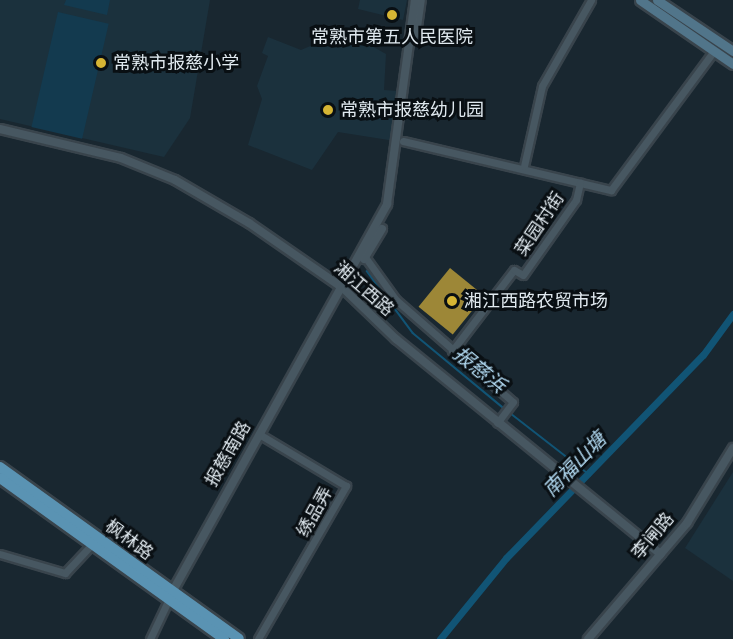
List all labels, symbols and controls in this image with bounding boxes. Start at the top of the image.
marker: 常熟市第五人民医院 [383,6,401,24]
place label: 常熟市第五人民医院 [311,26,473,48]
place label: 常熟市报慈小学 [113,52,239,74]
marker: 常熟市报慈小学 [94,56,108,70]
place label: 常熟市报慈幼儿园 [340,99,484,121]
marker: 常熟市报慈幼儿园 [321,103,335,117]
street label: 菜园村街 [511,188,569,260]
street label: 湘江西路 [330,257,398,321]
place label: 湘江西路农贸市场 [464,290,608,312]
marker: 湘江西路农贸市场 [445,294,459,308]
water label: 报慈浜 [449,341,511,397]
street label: 报慈南路 [201,417,255,491]
water label: 南福山塘 [538,427,610,501]
street label: 绣品弄 [292,483,338,541]
street label: 李闸路 [627,508,679,564]
street label: 枫林路 [101,515,157,565]

